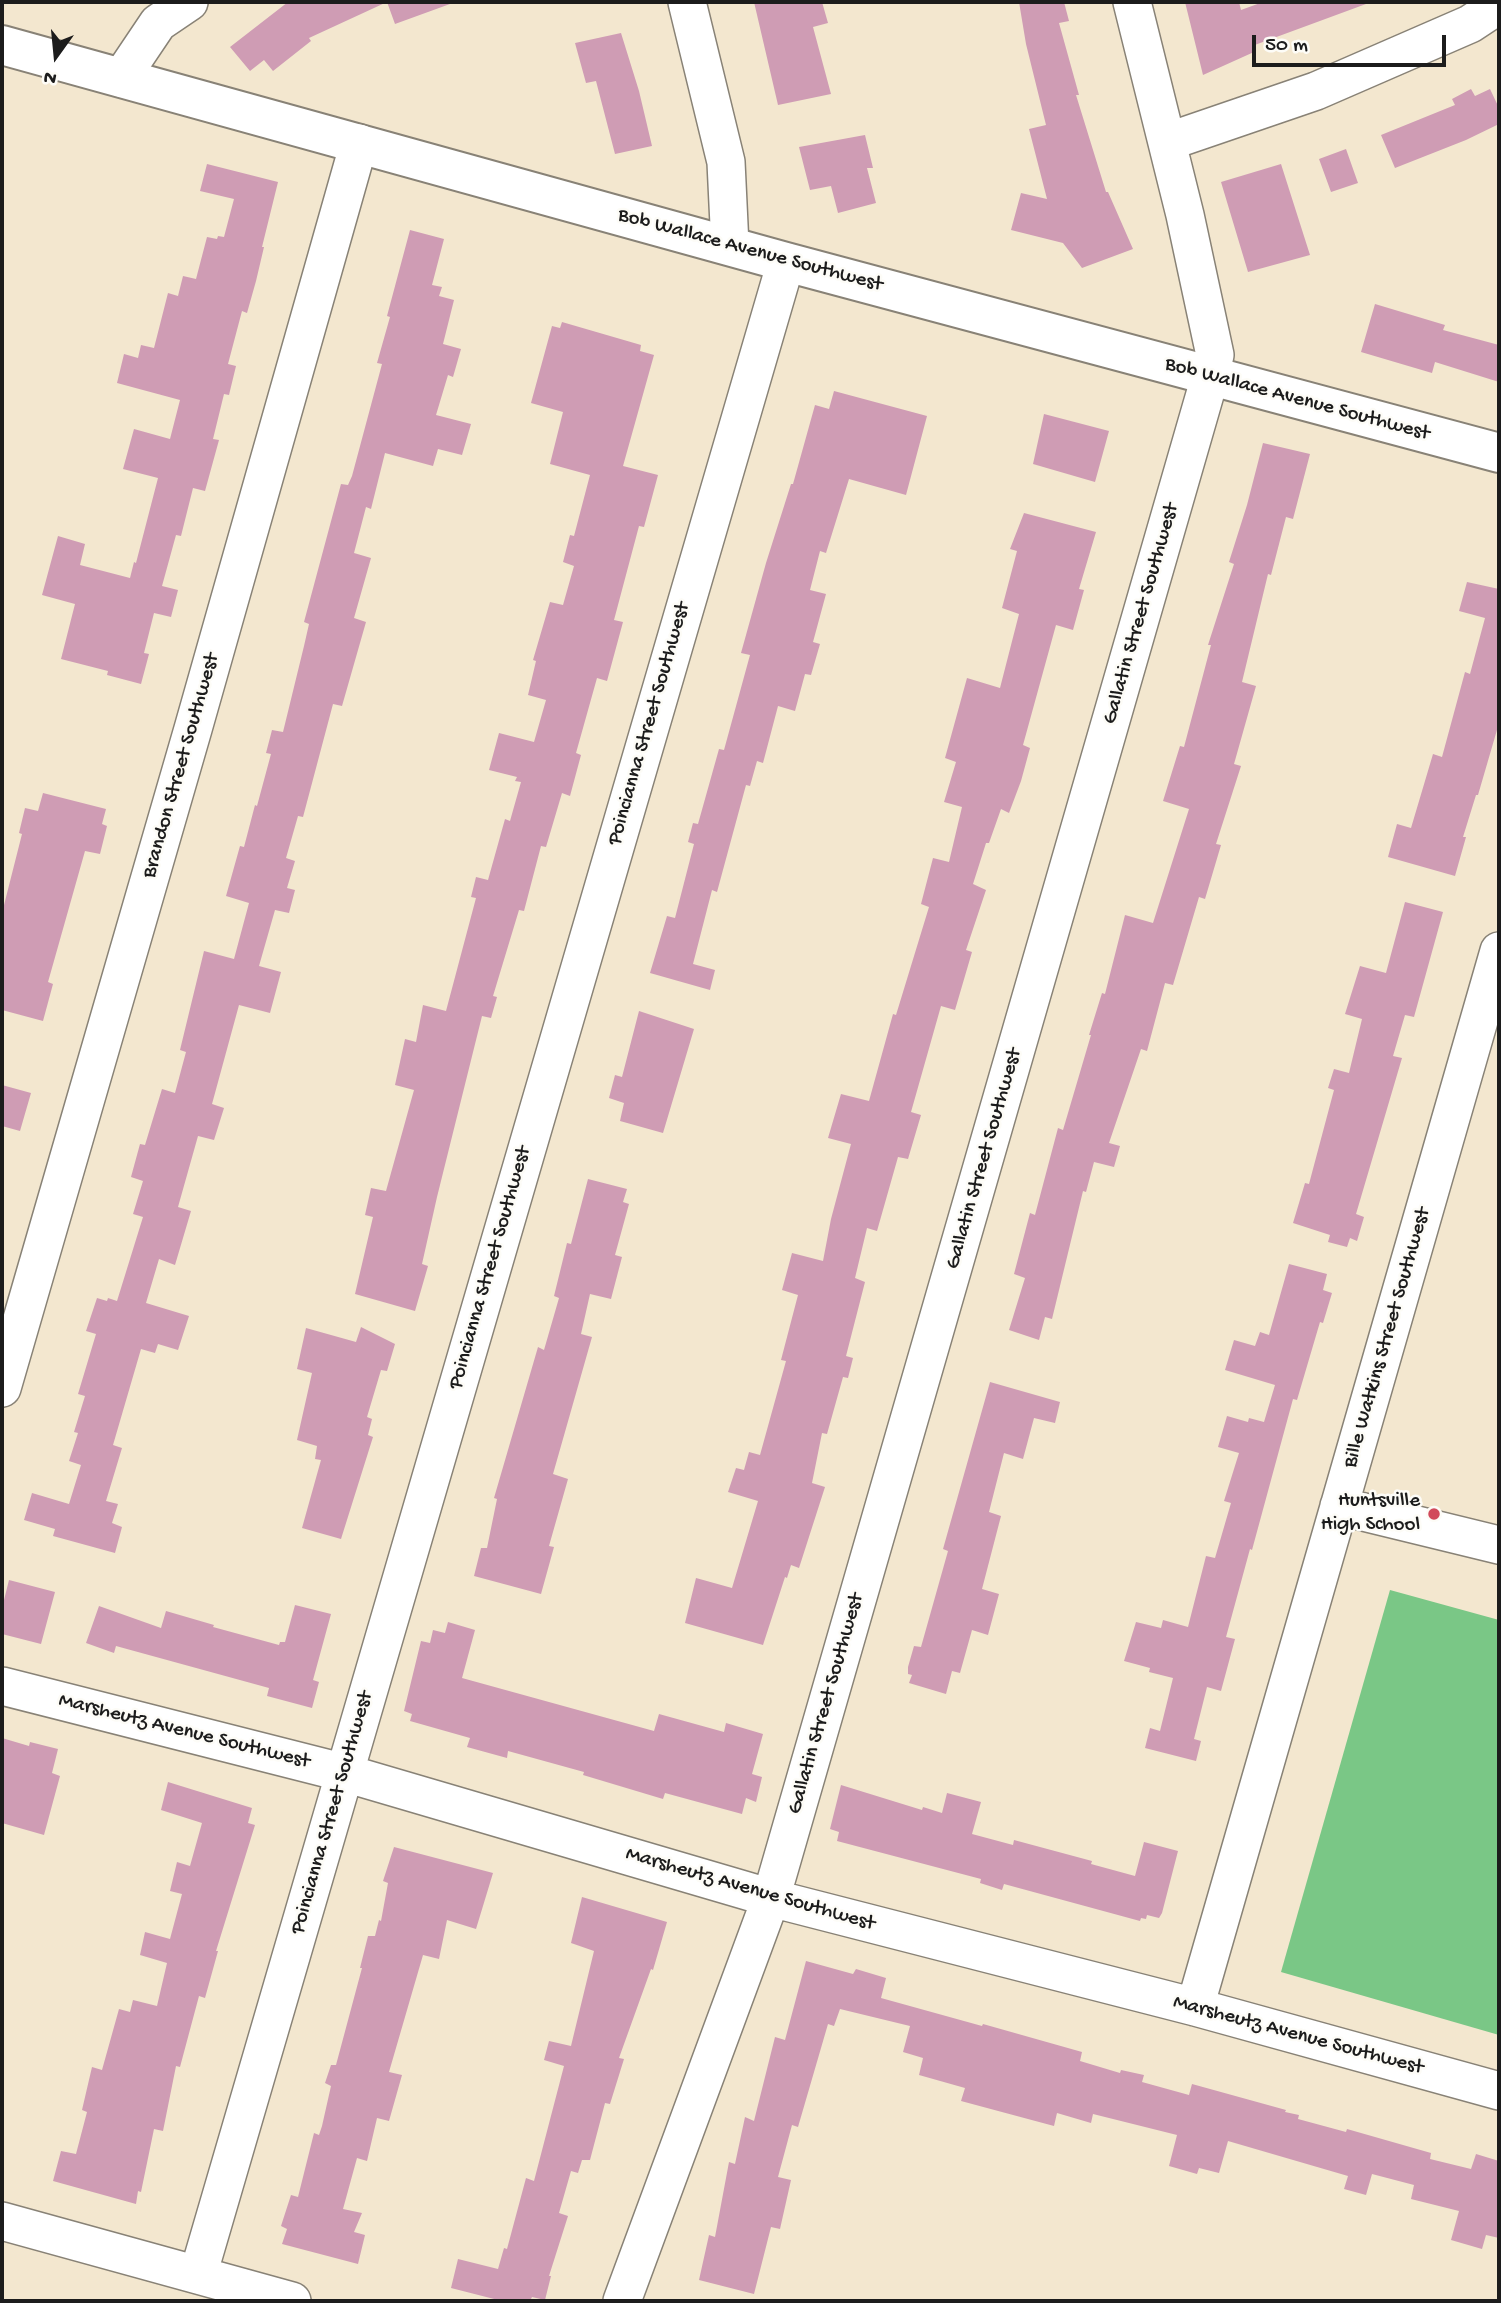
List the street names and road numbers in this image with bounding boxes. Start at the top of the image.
street label: Bob Wallace Avenue Southwest [615,204,885,298]
street label: Bob Wallace Avenue Southwest [1162,353,1432,447]
street label: Gallatin Street Southwest [1098,501,1186,727]
street label: Poincianna Street Southwest [603,600,697,848]
street label: Brandon Street Southwest [138,651,226,881]
street label: Gallatin Street Southwest [941,1046,1029,1272]
street label: Poincianna Street Southwest [444,1144,538,1392]
street label: Bille Watkins Street Southwest [1339,1205,1437,1471]
street label: Gallatin Street Southwest [783,1591,871,1817]
street label: Marsheutz Avenue Southwest [56,1689,312,1775]
street label: Poincianna Street Southwest [286,1689,380,1937]
street label: Marsheutz Avenue Southwest [622,1842,878,1938]
street label: Marsheutz Avenue Southwest [1170,1990,1426,2082]

